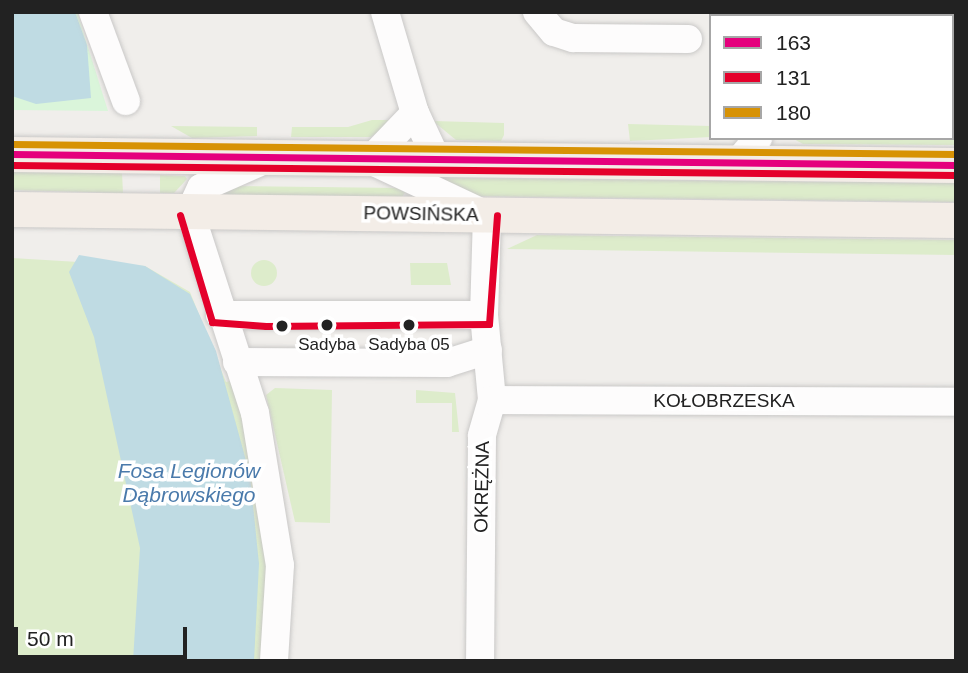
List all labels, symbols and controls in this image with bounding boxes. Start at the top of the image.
legend [709,14,954,140]
text: 163 [776,31,811,54]
text: 131 [776,66,811,89]
text: 180 [776,101,811,124]
street label: POWSIŃSKA [363,202,479,226]
marker: Sadyba [320,318,334,332]
marker: Sadyba 05 [402,318,416,332]
unlabelled marker [275,319,289,333]
place label: Sadyba [298,335,356,355]
place label: Sadyba 05 [368,335,450,355]
street label: KOŁOBRZESKA [653,390,795,412]
street label: OKRĘŻNA [470,441,494,533]
water label: Fosa Legionów Dąbrowskiego [118,458,260,508]
scale bar [18,614,191,658]
text: 50 m [27,627,74,650]

